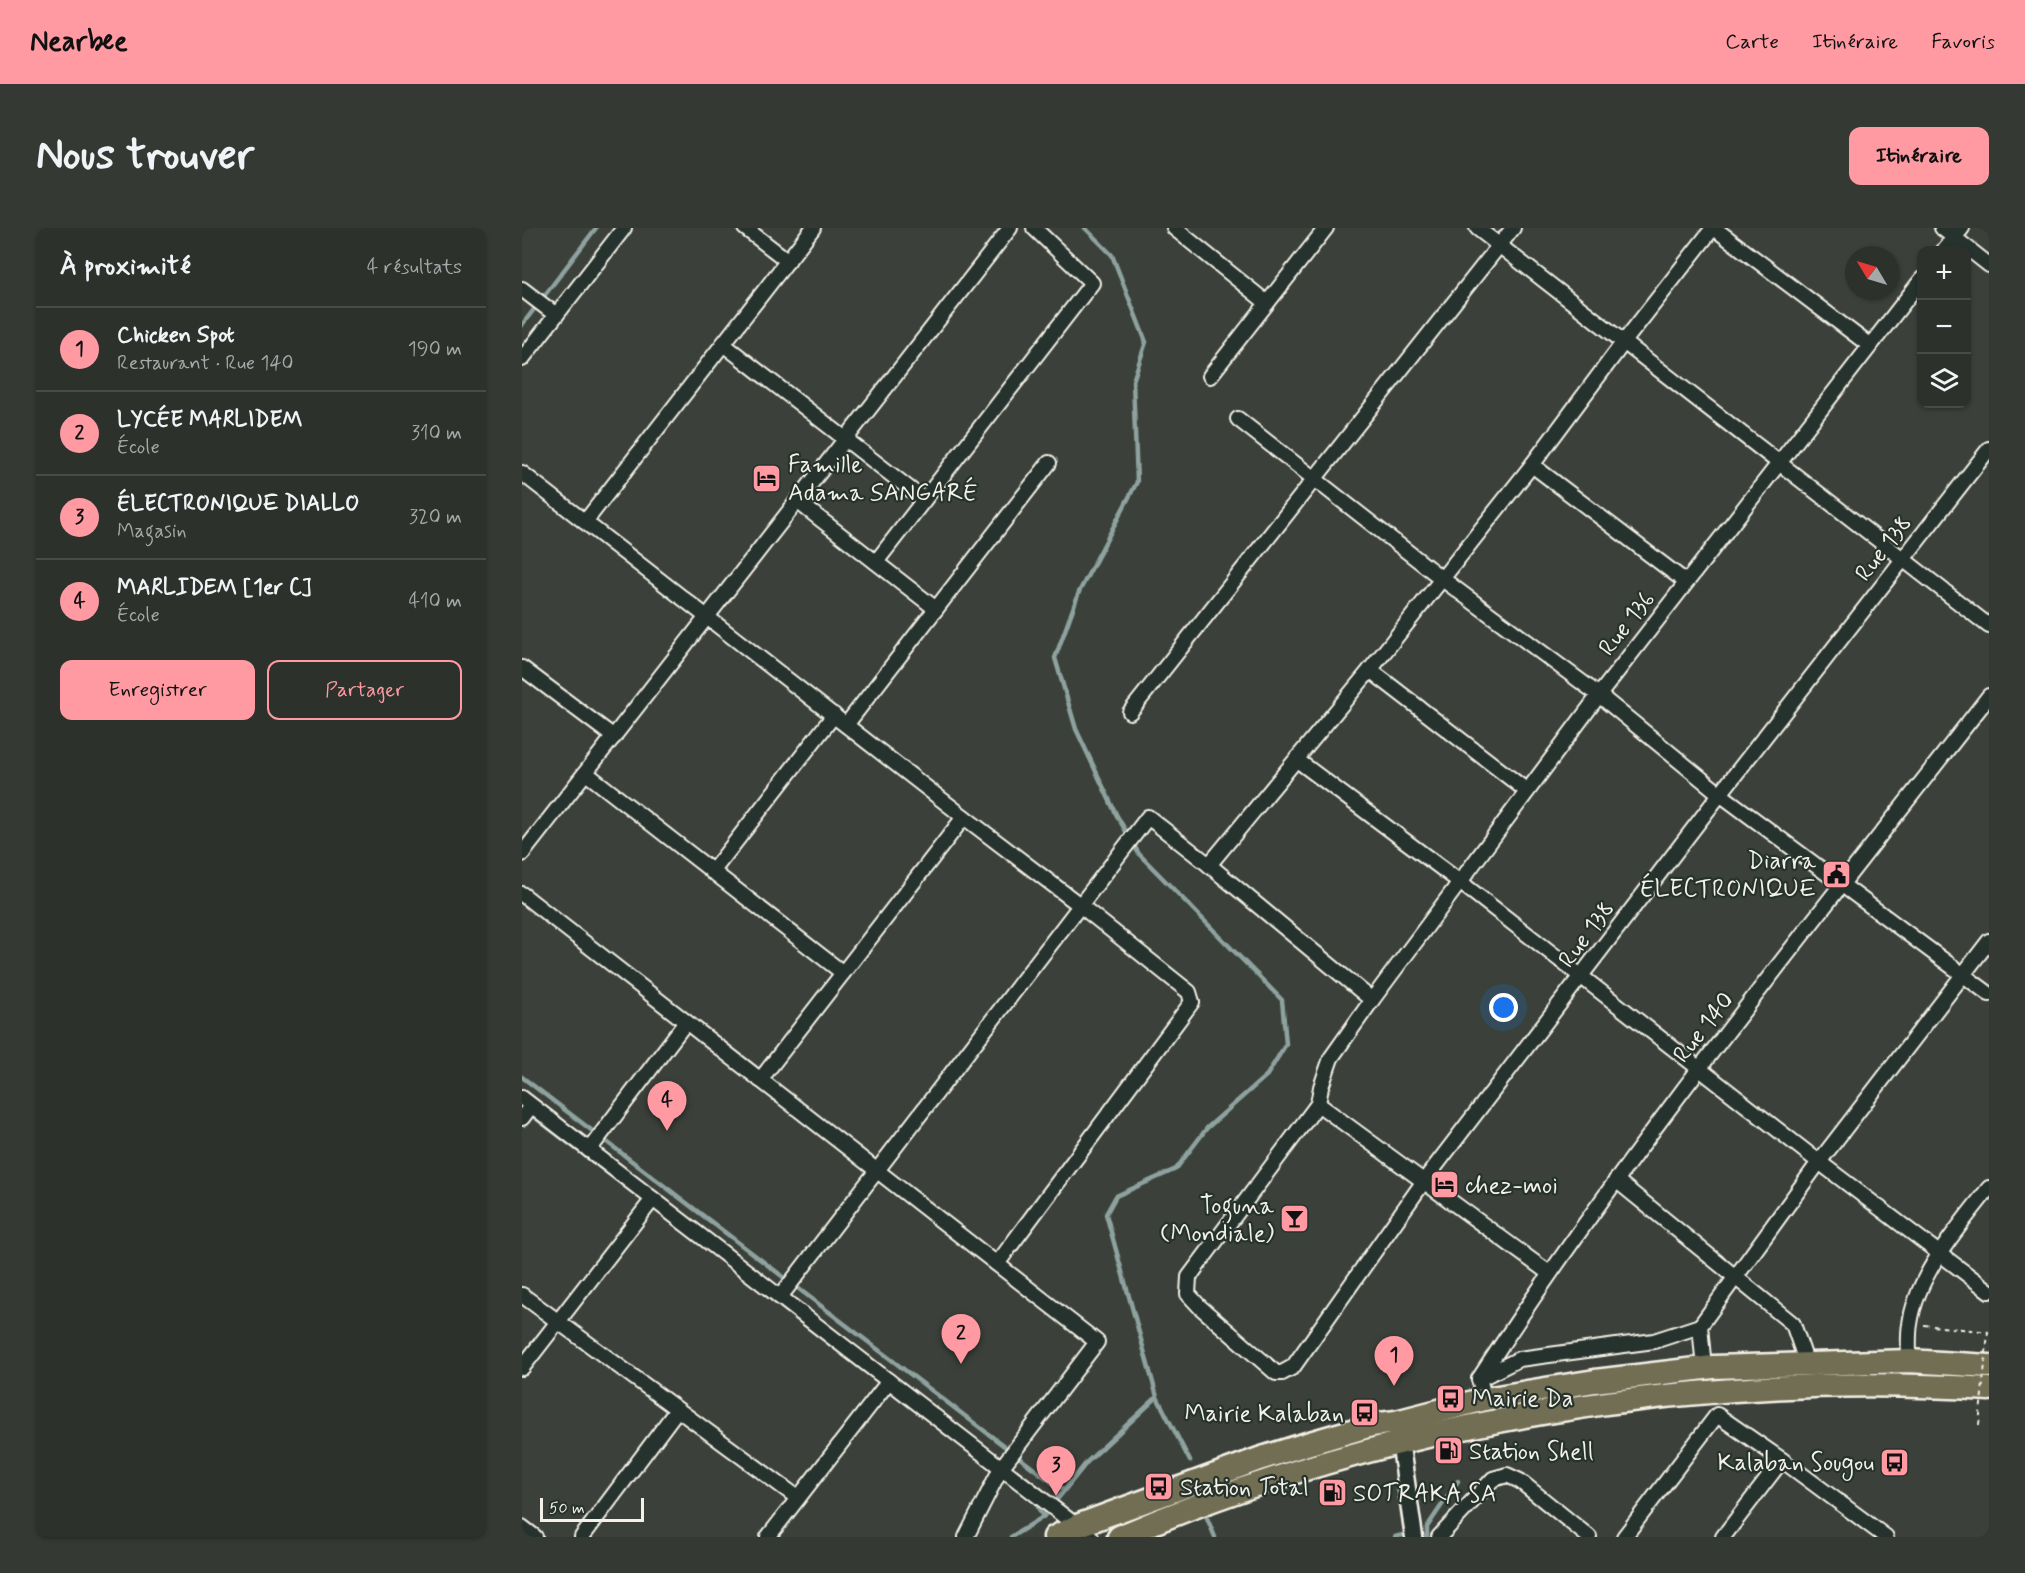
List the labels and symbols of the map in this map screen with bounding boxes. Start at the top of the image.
north arrow [1845,246,1899,300]
place label: Famille Adama SANGARÉ [788,450,977,509]
hotel icon: Famille Adama SANGARÉ [751,462,783,494]
street label: Rue 138 [1849,509,1920,588]
street label: Rue 136 [1592,585,1662,663]
place label: Diarra ÉLECTRONIQUE [1640,846,1817,905]
public building icon: Diarra ÉLECTRONIQUE [1821,858,1853,890]
street label: Rue 138 [1552,895,1622,975]
street label: Rue 140 [1667,986,1742,1070]
your location [1489,993,1518,1022]
pin: 4 [648,1082,686,1131]
hotel icon: chez-moi [1428,1169,1460,1201]
place label: chez-moi [1465,1171,1558,1202]
place label: Toguna (Mondiale) [1160,1191,1275,1250]
bar icon: Toguna (Mondiale) [1279,1203,1311,1235]
pin: 2 [942,1314,980,1364]
pin: 1 [1374,1336,1414,1386]
bus stop icon: Mairie Da [1435,1382,1467,1414]
place label: Mairie Da [1472,1384,1574,1415]
bus stop icon: Mairie Kalaban [1349,1397,1381,1429]
place label: Mairie Kalaban [1184,1399,1344,1430]
fuel station icon: Station Shell [1432,1435,1464,1467]
place label: Station Shell [1469,1437,1594,1468]
pin: 3 [1036,1446,1076,1496]
bus stop icon: Kalaban Sougou [1879,1446,1911,1478]
place label: Kalaban Sougou [1718,1448,1874,1481]
bus stop icon: Station Total [1143,1471,1175,1503]
place label: Station Total [1180,1473,1309,1504]
fuel station icon: SOTRAKA SA [1316,1477,1348,1509]
place label: SOTRAKA SA [1353,1479,1496,1510]
scale bar [540,1495,644,1522]

